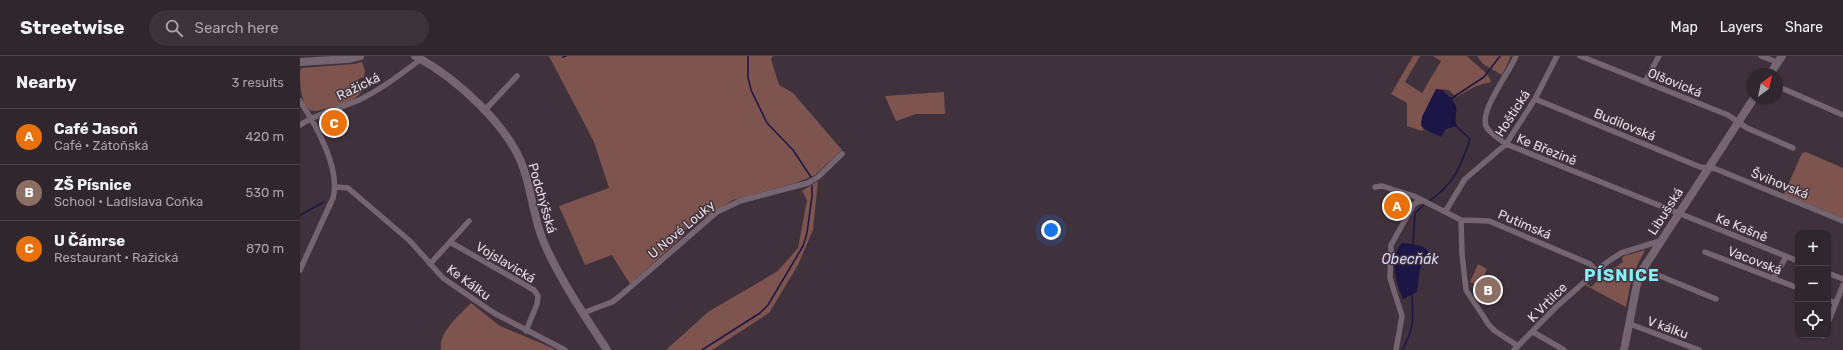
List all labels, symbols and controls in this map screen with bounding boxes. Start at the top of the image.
search box [149,10,429,46]
text: Streetwise [20,16,125,39]
icon: search [163,17,185,39]
text: Search here [195,19,279,37]
text: Map [1671,19,1698,36]
text: Layers [1720,19,1763,36]
text: Share [1785,19,1823,36]
street label: Olšovická [1646,65,1704,100]
north arrow [1747,68,1783,104]
street label: Ražická [334,70,382,103]
text: Nearby [16,72,77,92]
text: 3 results [232,75,284,90]
street label: Hoštická [1492,87,1533,139]
street label: Budilovská [1592,105,1658,144]
pin: C [321,108,347,138]
text: Café Jasoň [54,120,138,138]
text: A [24,129,34,144]
text: 420 m [245,129,284,144]
street label: Ke Březině [1515,131,1579,168]
text: Café · Zátoňská [54,138,148,153]
street label: Podchýšská [525,161,560,235]
street label: Švihovská [1749,165,1811,202]
text: ZŠ Písnice [54,176,131,194]
text: B [24,185,34,200]
text: 530 m [245,185,284,200]
street label: Libušská [1645,185,1686,238]
pin: A [1384,191,1410,221]
text: School · Ladislava Coňka [54,194,203,209]
street label: U Nové Louky [645,197,718,262]
street label: Putimská [1496,207,1554,242]
street label: Ke Kašně [1714,210,1770,245]
your location [1041,220,1061,240]
map controls [1795,230,1831,338]
button: + [1795,230,1831,266]
text: U Čámrse [54,232,125,250]
street label: Vojslavická [473,239,538,286]
text: C [24,241,34,256]
text: 870 m [246,241,284,256]
street label: Vacovská [1726,243,1784,278]
text: Restaurant · Ražická [54,250,178,265]
water label: Obecňák [1381,251,1439,268]
street label: Ke Kálku [444,261,494,303]
district label: PÍSNICE [1584,265,1660,285]
button: − [1795,266,1831,302]
pin: B [1475,275,1501,305]
street label: K Vrtilce [1525,280,1570,325]
button: locate [1795,302,1831,338]
street label: V kálku [1645,313,1690,342]

